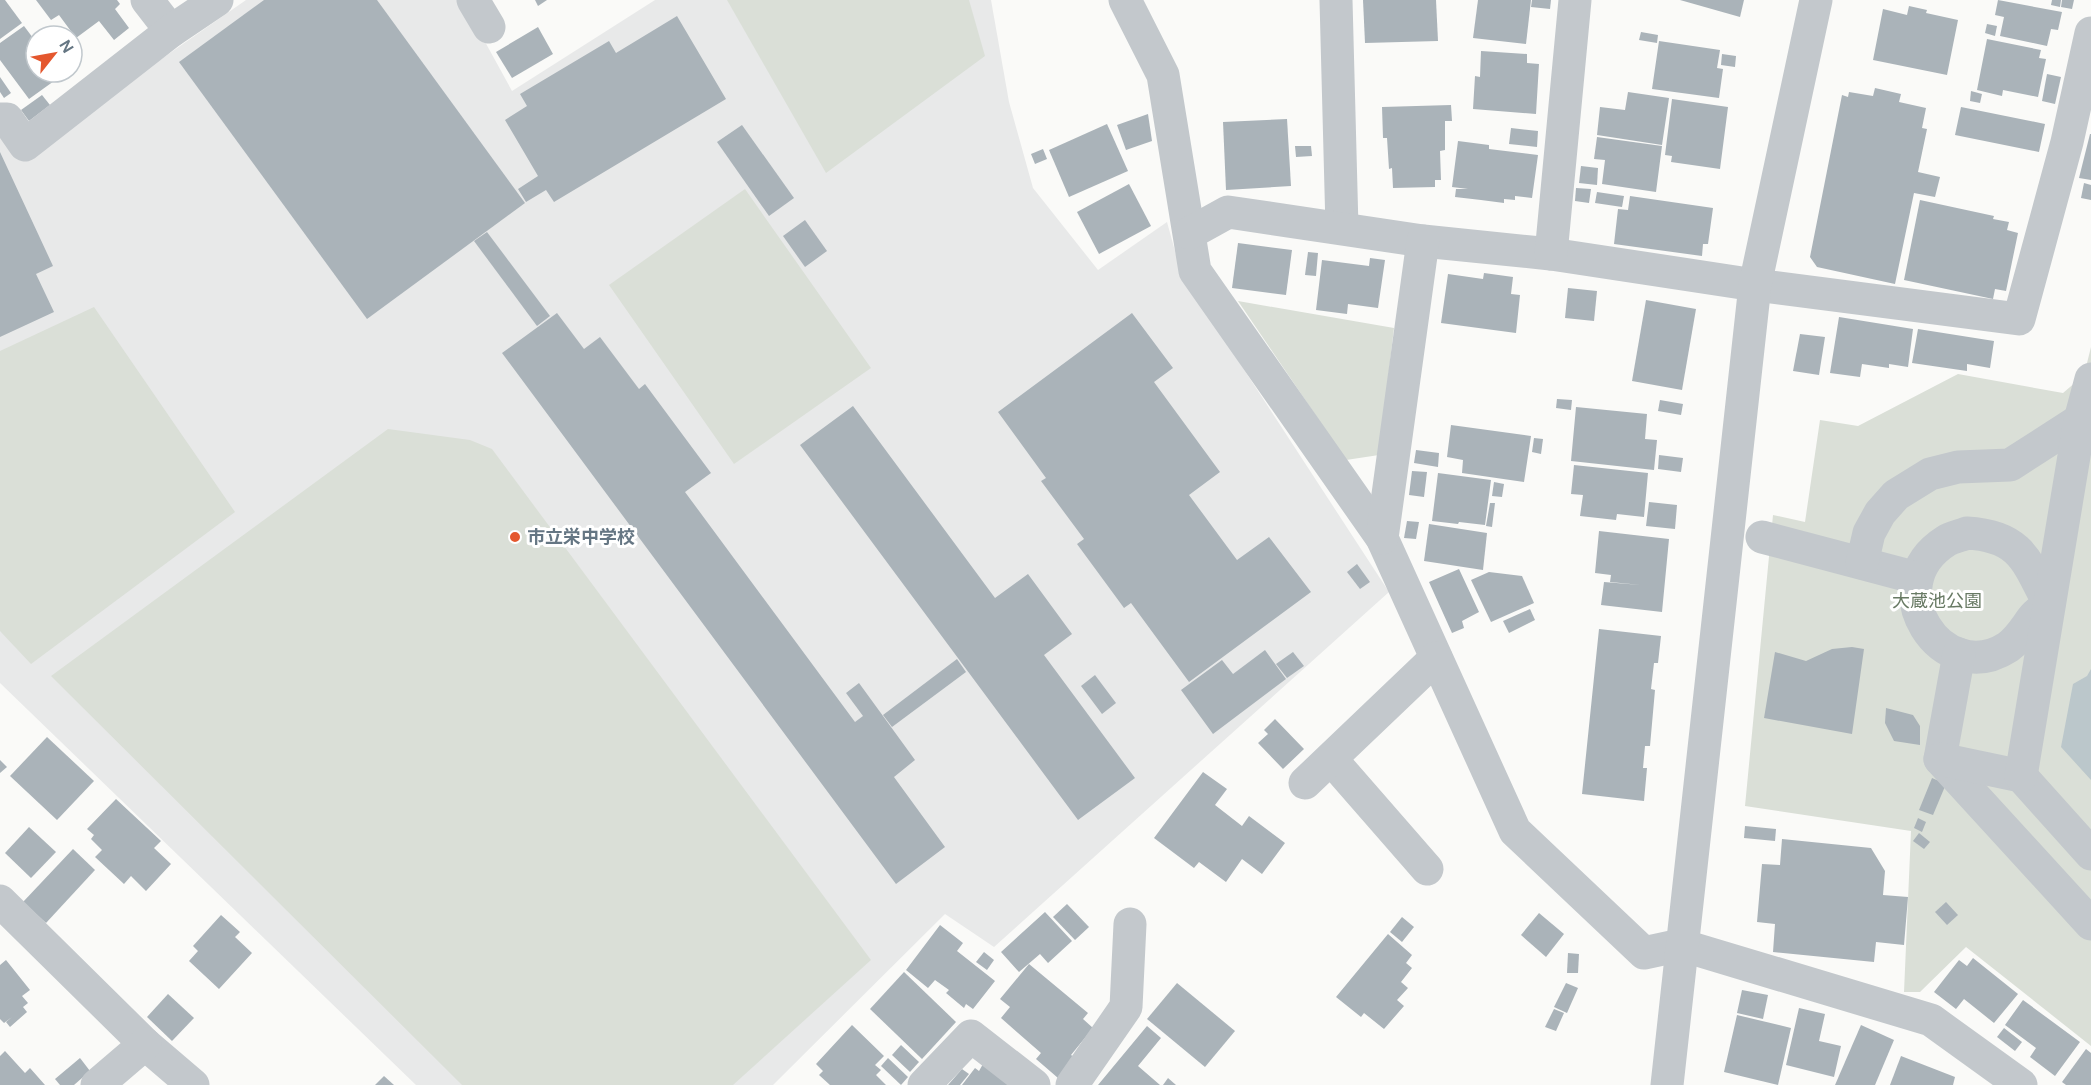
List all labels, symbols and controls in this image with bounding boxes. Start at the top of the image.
north arrow [24,24,84,84]
text: N [54,36,78,57]
place label: 市立栄中学校 [527,525,635,549]
marker: 市立栄中学校 [508,530,522,544]
park label: 大蔵池公園 [1892,589,1982,613]

